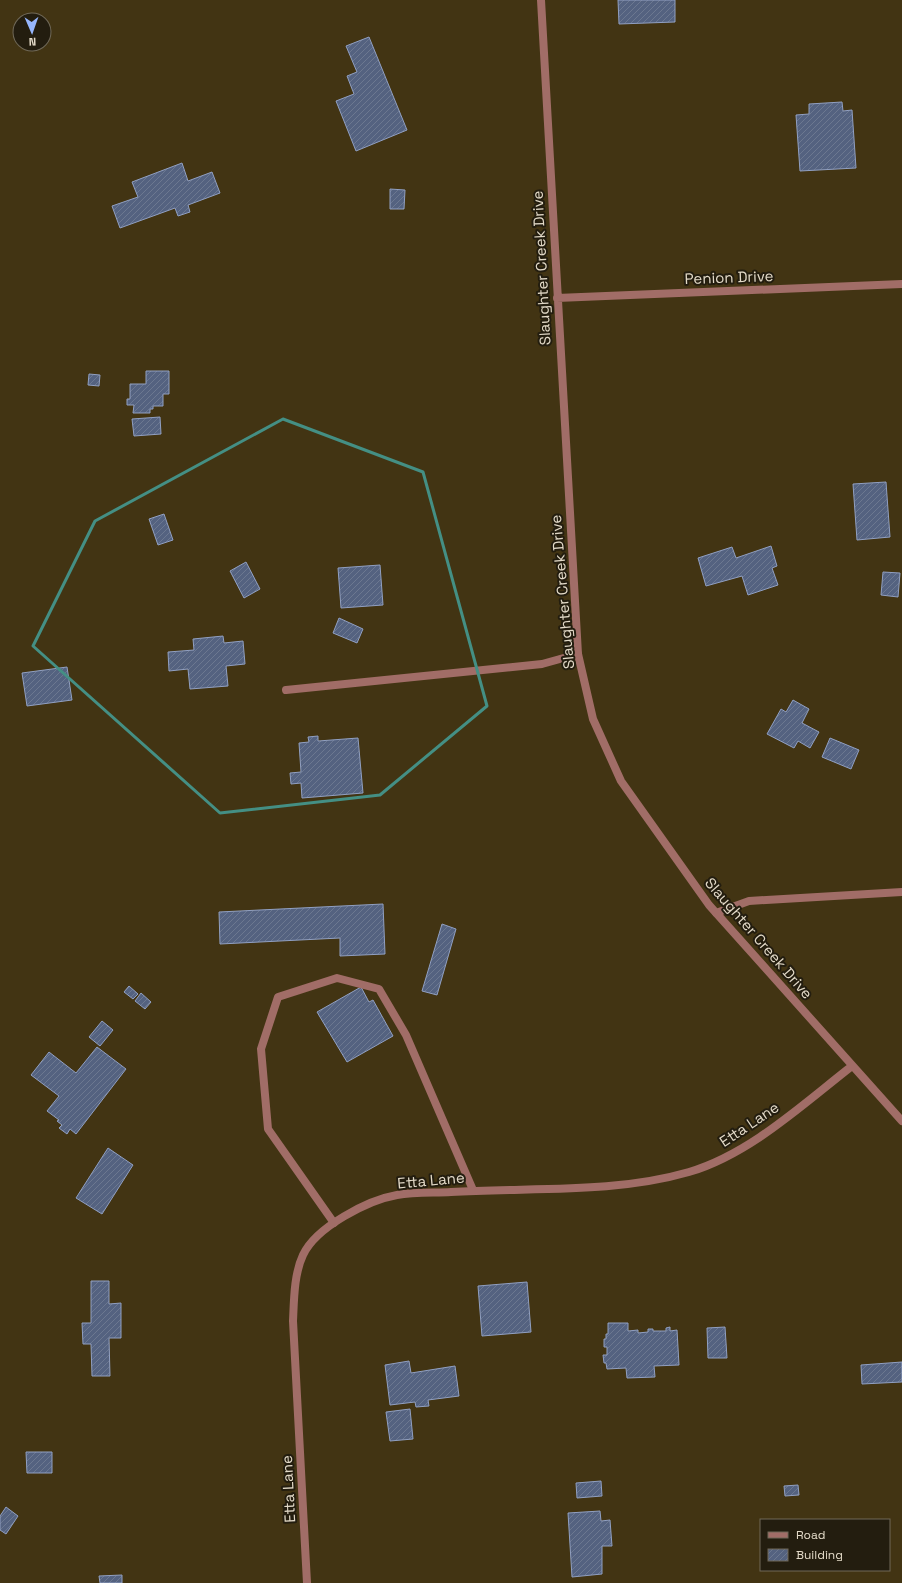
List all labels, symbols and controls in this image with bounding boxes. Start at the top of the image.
north arrow [12,12,52,52]
text: N [28,35,36,49]
street label: Slaughter Creek Drive [527,190,555,346]
street label: Penion Drive [684,266,774,288]
street label: Slaughter Creek Drive [546,514,578,670]
street label: Slaughter Creek Drive [701,873,817,1003]
street label: Etta Lane [716,1097,782,1151]
street label: Etta Lane [397,1168,466,1192]
street label: Etta Lane [277,1455,299,1523]
legend [760,1519,890,1571]
text: Road [796,1527,825,1543]
text: Building [796,1547,843,1563]

